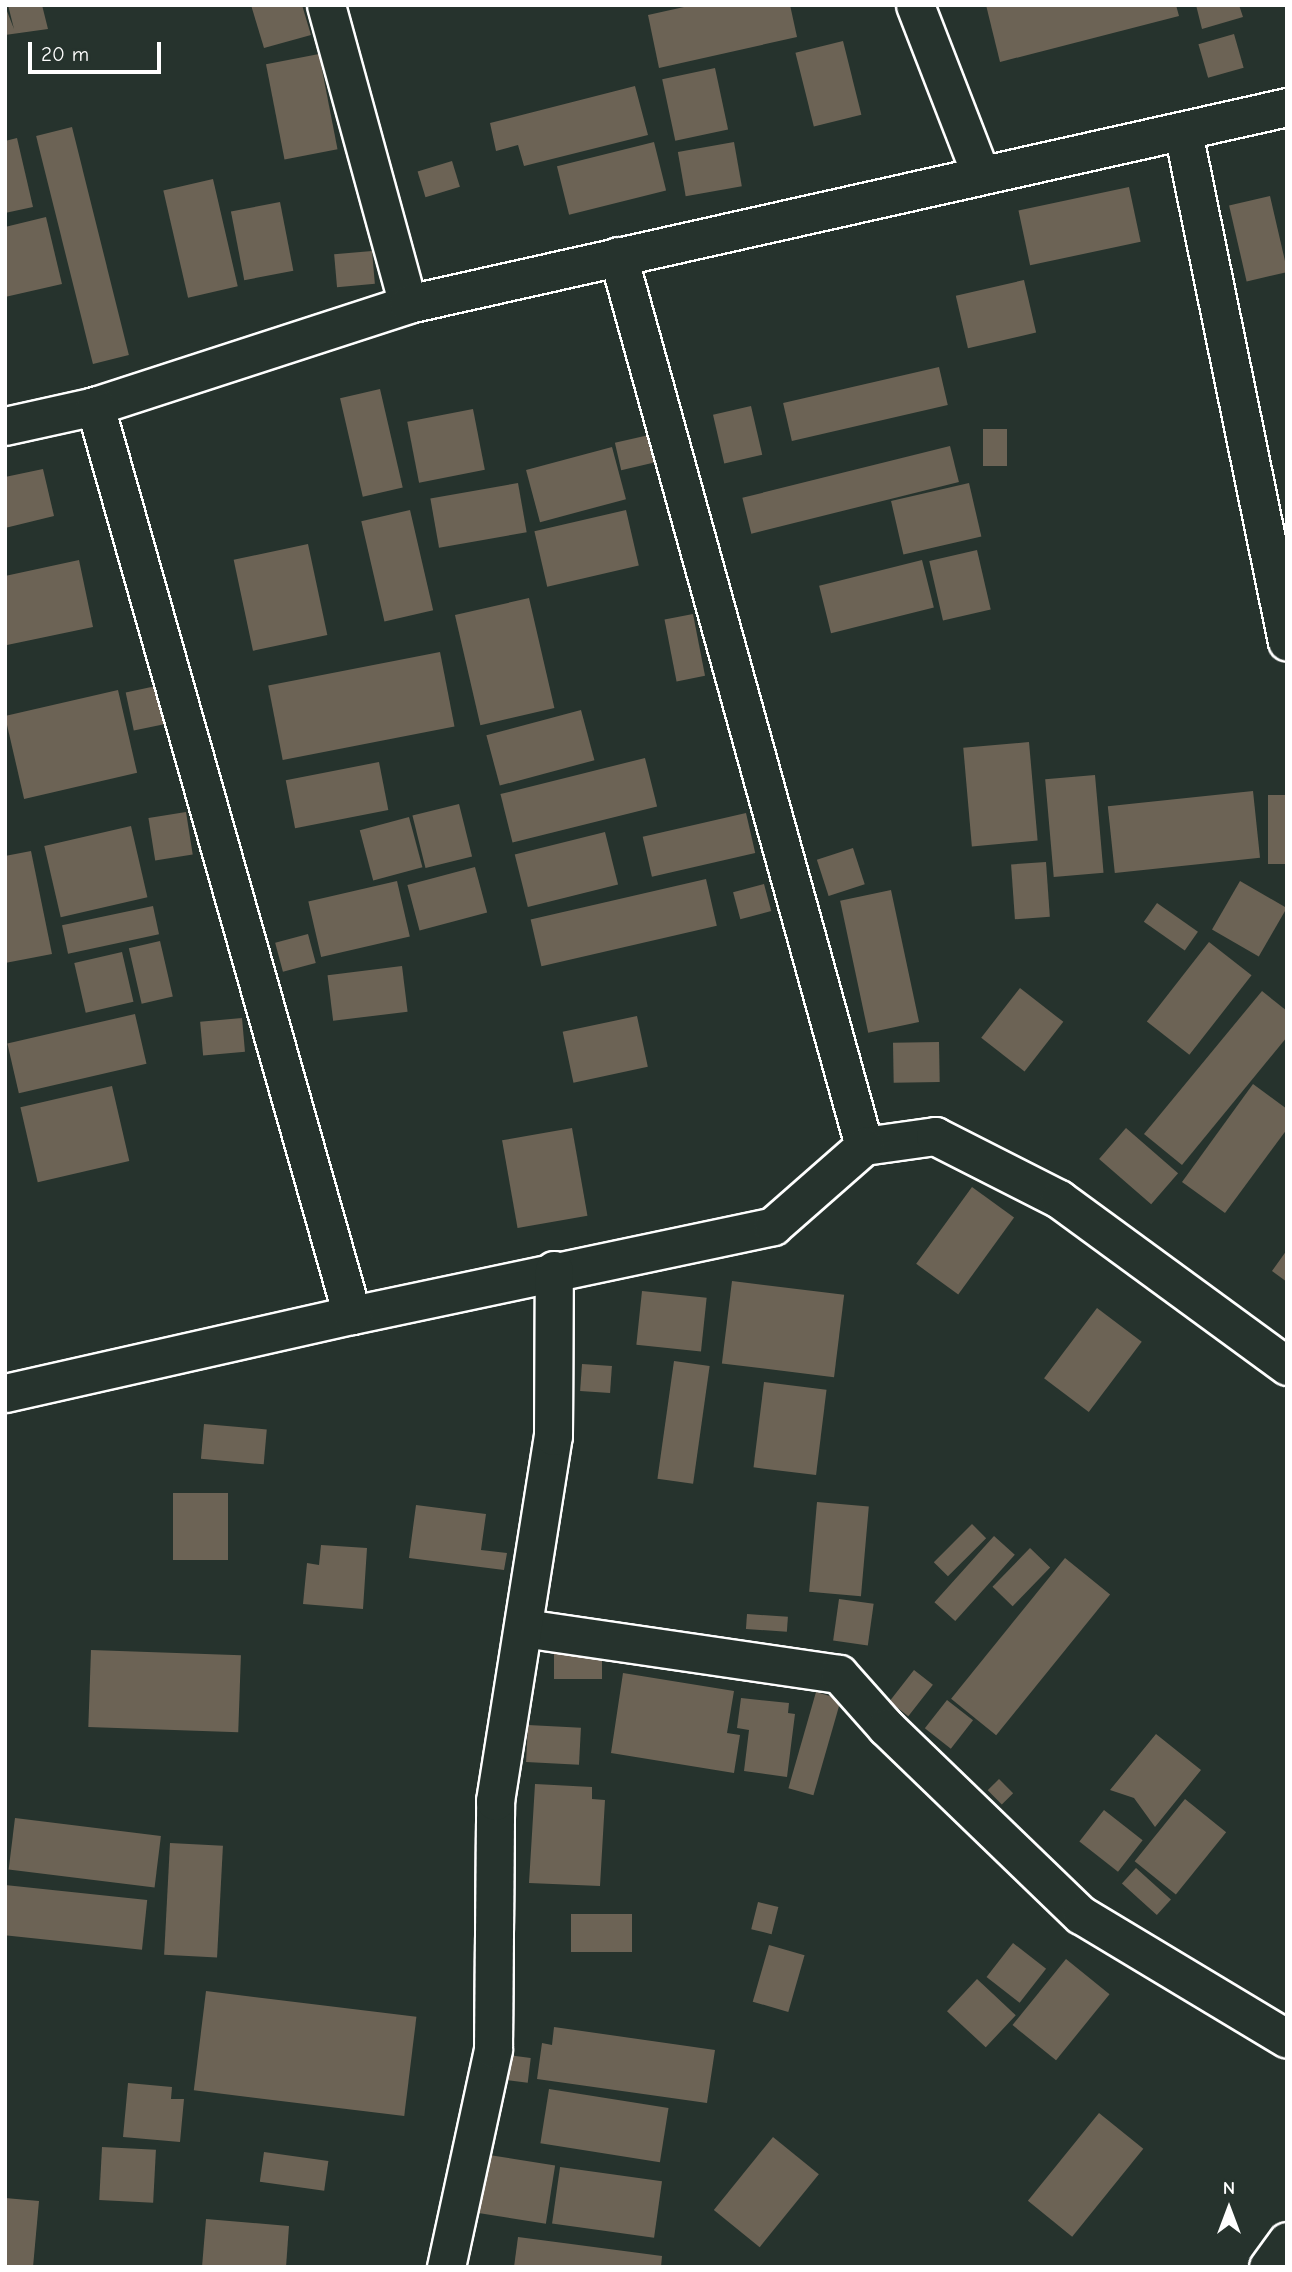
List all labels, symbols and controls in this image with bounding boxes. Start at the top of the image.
scale bar [32,28,164,72]
text: 20 m [41,42,89,66]
north arrow [1194,2174,1264,2244]
text: N [1223,2177,1235,2199]

